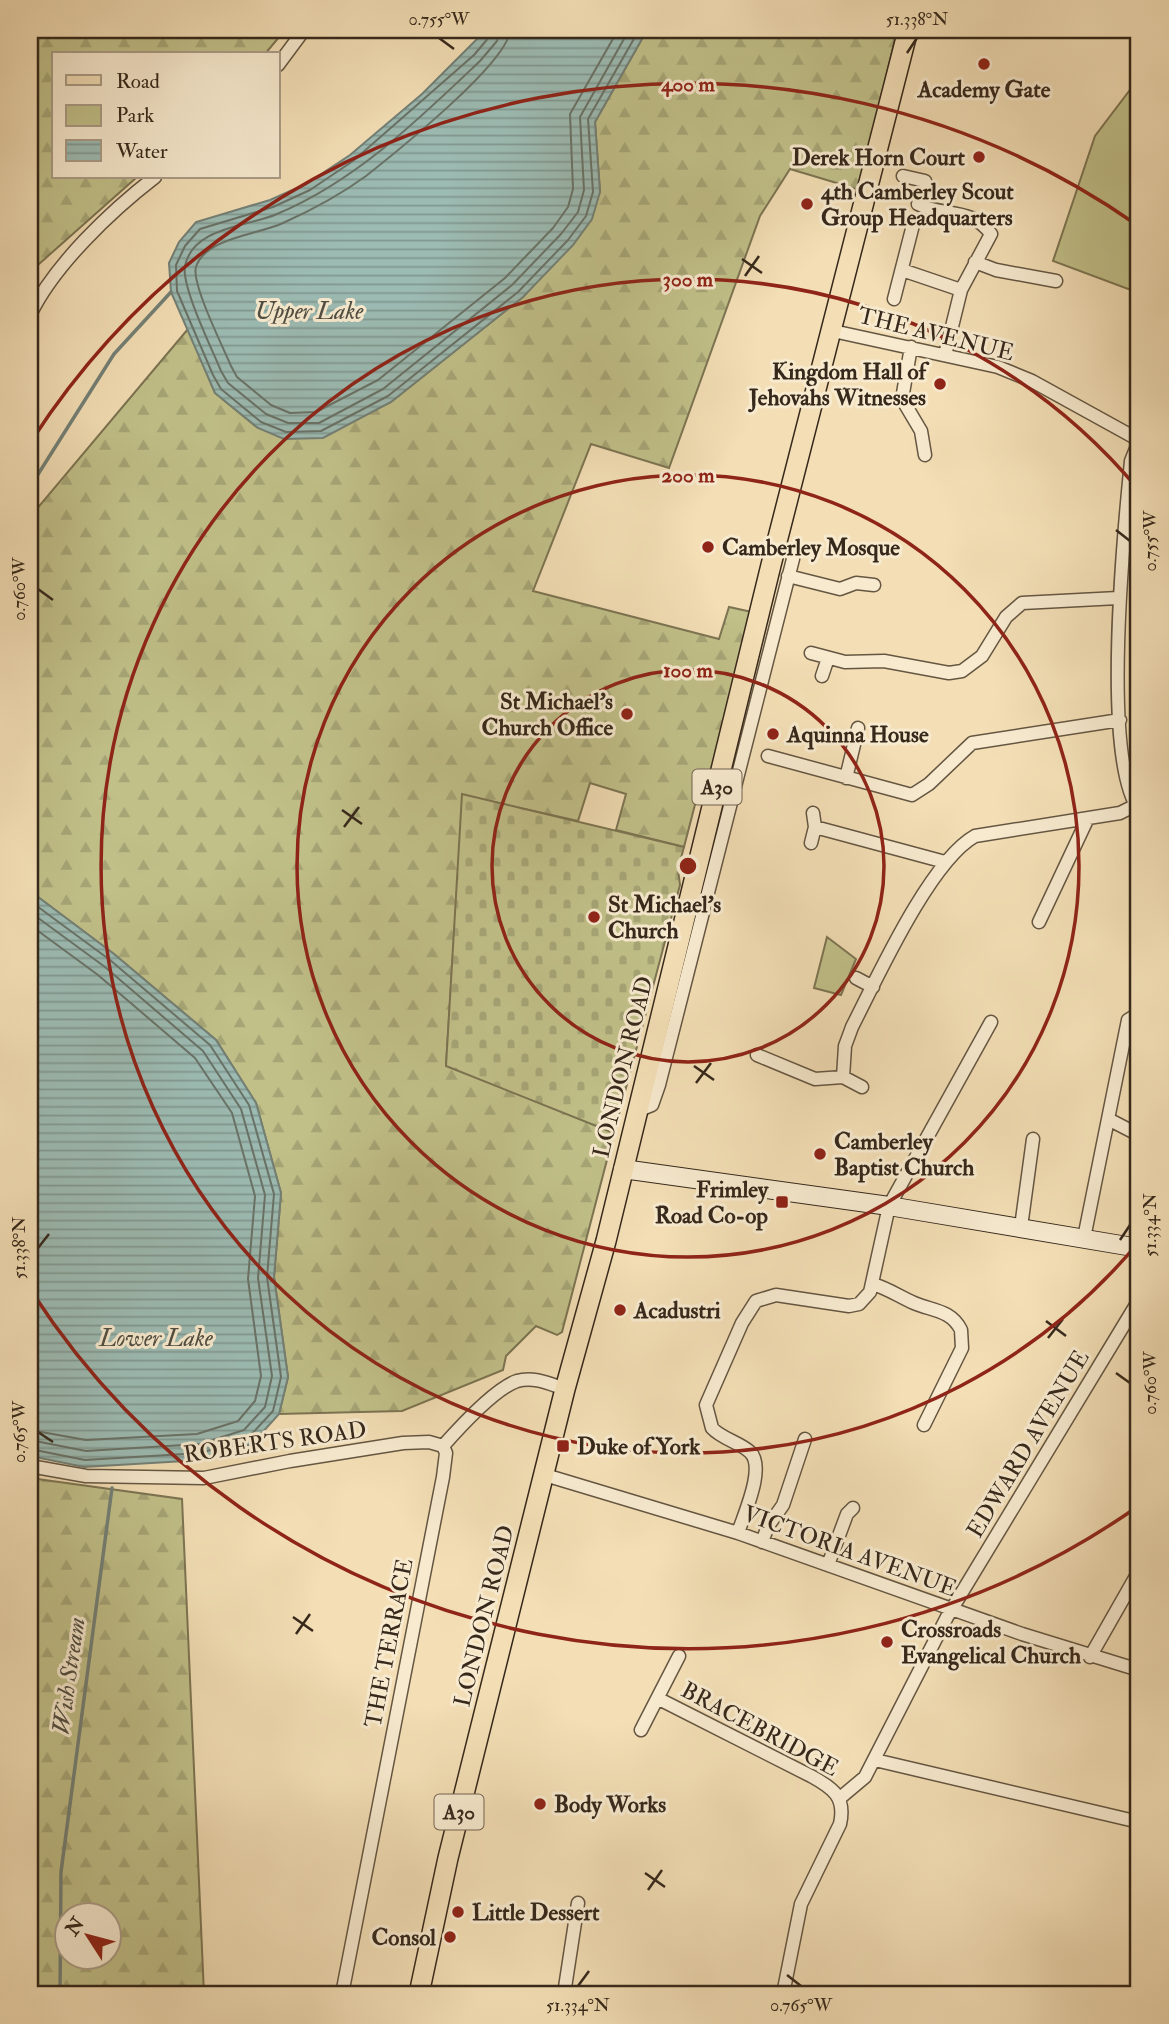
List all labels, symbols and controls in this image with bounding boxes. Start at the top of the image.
text: 0.755°W [409,8,470,31]
text: 51.338°N [886,8,948,31]
legend [52,52,280,178]
marker: Academy Gate [976,56,992,72]
text: Road [116,68,161,95]
text: 400 m [660,71,715,98]
place label: Academy Gate [917,75,1051,105]
text: Park [116,102,154,129]
text: Water [115,138,168,165]
place label: Derek Horn Court [792,143,966,172]
marker: Derek Horn Court [971,149,987,165]
place label: 4th Camberley Scout Group Headquarters [820,177,1014,233]
marker: 4th Camberley Scout Group Headquarters [799,196,815,212]
text: 300 m [663,266,714,293]
water label: Upper Lake [255,296,364,327]
street label: THE AVENUE [855,301,1017,367]
place label: Kingdom Hall of Jehovahs Witnesses [748,357,930,413]
marker: Kingdom Hall of Jehovahs Witnesses [932,376,948,392]
text: 200 m [662,462,715,489]
text: 0.755°W [1139,510,1162,571]
place label: Camberley Mosque [722,533,900,563]
marker: Camberley Mosque [700,539,716,555]
text: 0.760°W [8,557,31,621]
text: 100 m [663,657,714,684]
place label: St Michael's Church Office [482,687,613,742]
marker: St Michael's Church Office [619,706,635,722]
place label: Aquinna House [786,720,929,750]
marker: Aquinna House [765,726,781,742]
road number: A30 [692,770,742,804]
centre of rings [676,854,700,878]
place label: St Michael's Church [608,890,721,945]
marker: St Michael's Church [586,909,602,925]
street label: LONDON ROAD [586,973,660,1161]
place label: Camberley Baptist Church [834,1127,974,1183]
marker: Camberley Baptist Church [812,1146,828,1162]
place label: Frimley Road Co-op [655,1175,769,1231]
text: 51.334°N [1139,1193,1162,1257]
marker: Frimley Road Co-op [774,1194,790,1210]
text: 51.338°N [8,1217,31,1279]
place label: Acadustri [633,1296,721,1325]
marker: Acadustri [612,1302,628,1318]
water label: Lower Lake [98,1323,214,1354]
street label: EDWARD AVENUE [960,1345,1096,1543]
text: 0.760°W [1139,1351,1162,1415]
text: 0.765°W [8,1400,31,1463]
street label: ROBERTS ROAD [182,1415,368,1469]
place label: Duke of York [577,1432,701,1461]
marker: Duke of York [555,1438,571,1454]
street label: VICTORIA AVENUE [739,1499,961,1603]
street label: LONDON ROAD [447,1522,521,1710]
street label: THE TERRACE [358,1556,420,1730]
water label: Wish Stream [45,1615,93,1737]
place label: Crossroads Evangelical Church [901,1615,1081,1671]
marker: Crossroads Evangelical Church [879,1634,895,1650]
street label: BRACEBRIDGE [676,1675,844,1783]
place label: Body Works [554,1790,666,1820]
road number: A30 [434,1794,484,1829]
marker: Body Works [532,1796,548,1812]
place label: Little Dessert [472,1898,600,1927]
north arrow [52,1902,122,1972]
marker: Little Dessert [450,1904,466,1920]
text: N [60,1912,90,1941]
place label: Consol [371,1923,437,1952]
marker: Consol [442,1929,458,1945]
text: 51.334°N [546,1994,610,2017]
text: 0.765°W [770,1994,833,2017]

